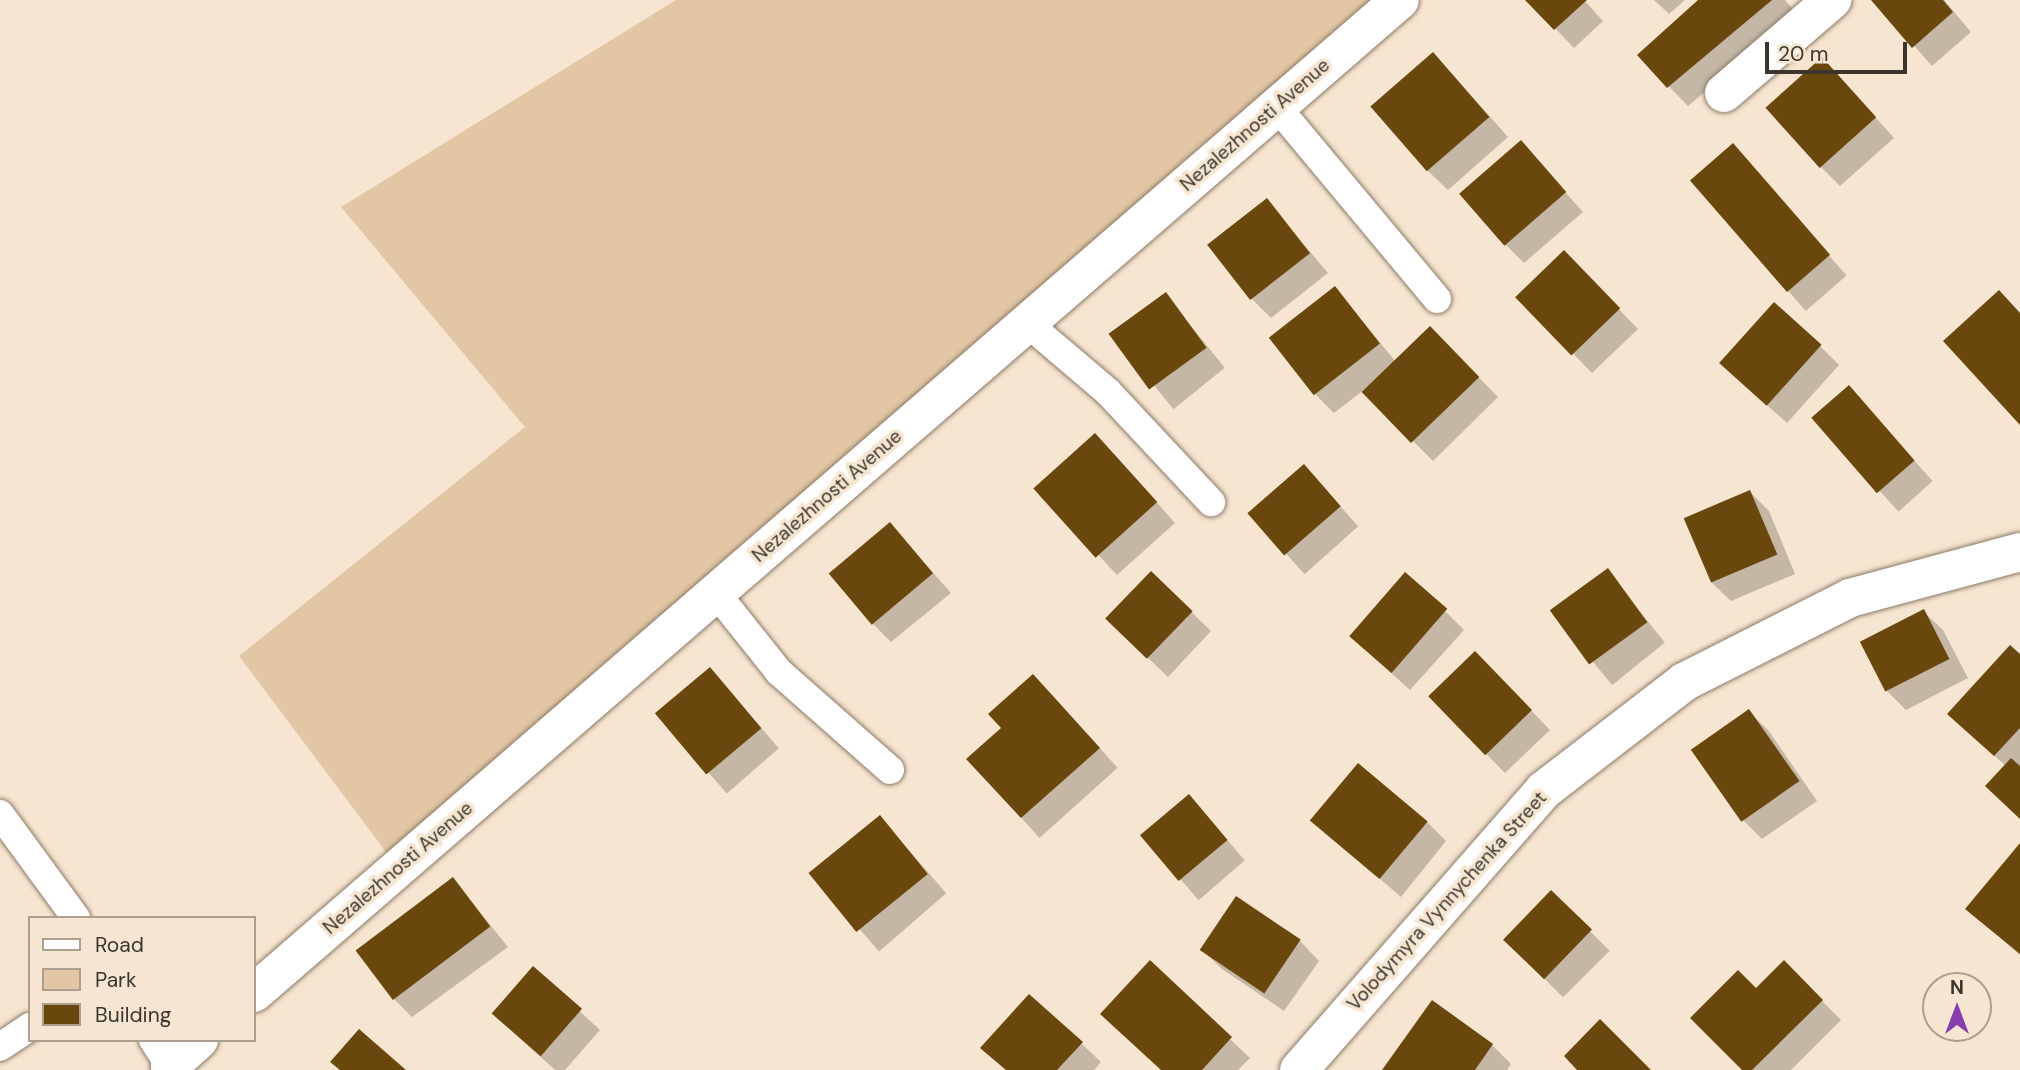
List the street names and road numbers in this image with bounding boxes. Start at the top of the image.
street label: Nezalezhnosti Avenue [1176,54,1334,196]
street label: Nezalezhnosti Avenue [748,425,906,567]
street label: Volodymyra Vynnychenka Street [1342,787,1552,1015]
street label: Nezalezhnosti Avenue [319,797,477,939]

